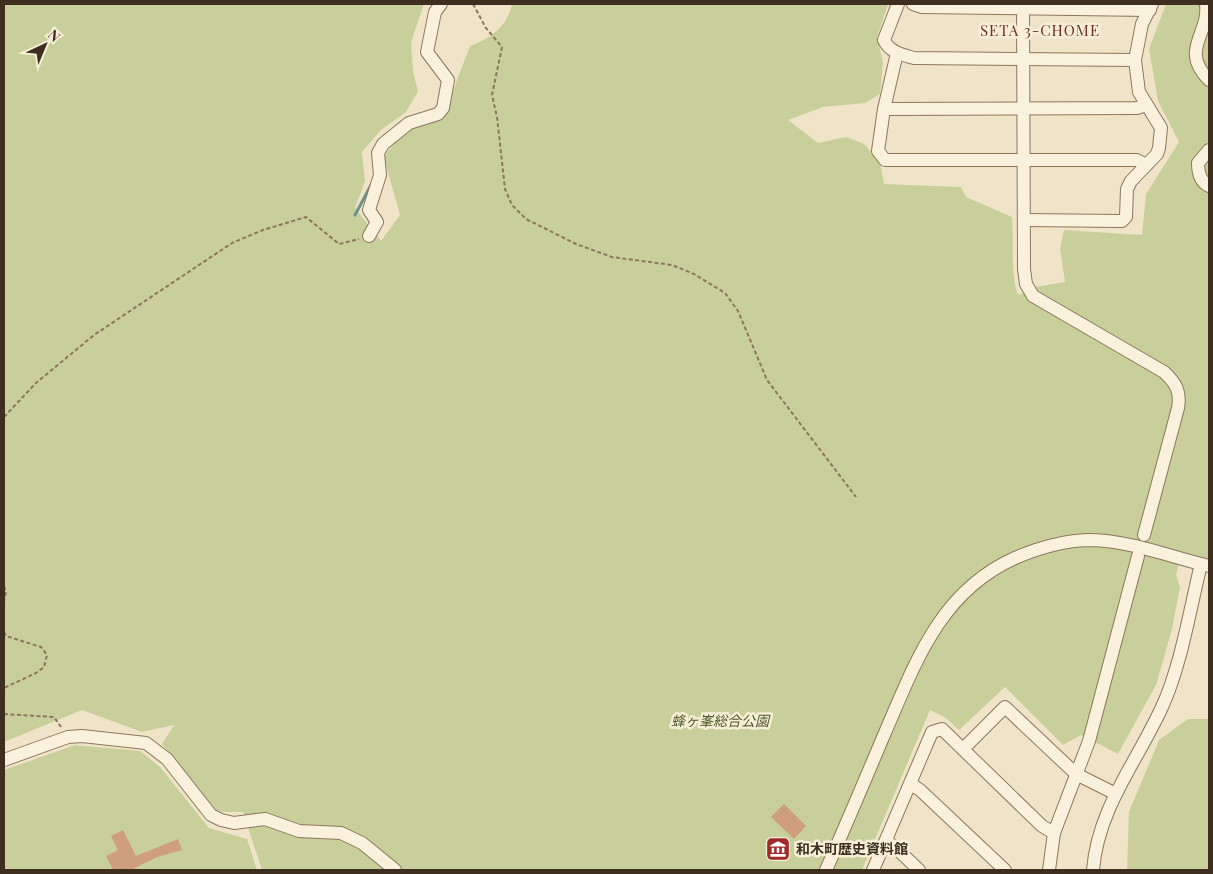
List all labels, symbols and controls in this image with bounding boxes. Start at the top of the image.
north arrow [20,20,70,70]
district label: SETA 3-CHOME [980,20,1100,40]
text: N [44,25,65,46]
park label: 蜂ヶ峯総合公園 [671,711,771,730]
museum icon: 和木町歴史資料館 [765,836,791,862]
place label: 和木町歴史資料館 [796,839,908,858]

